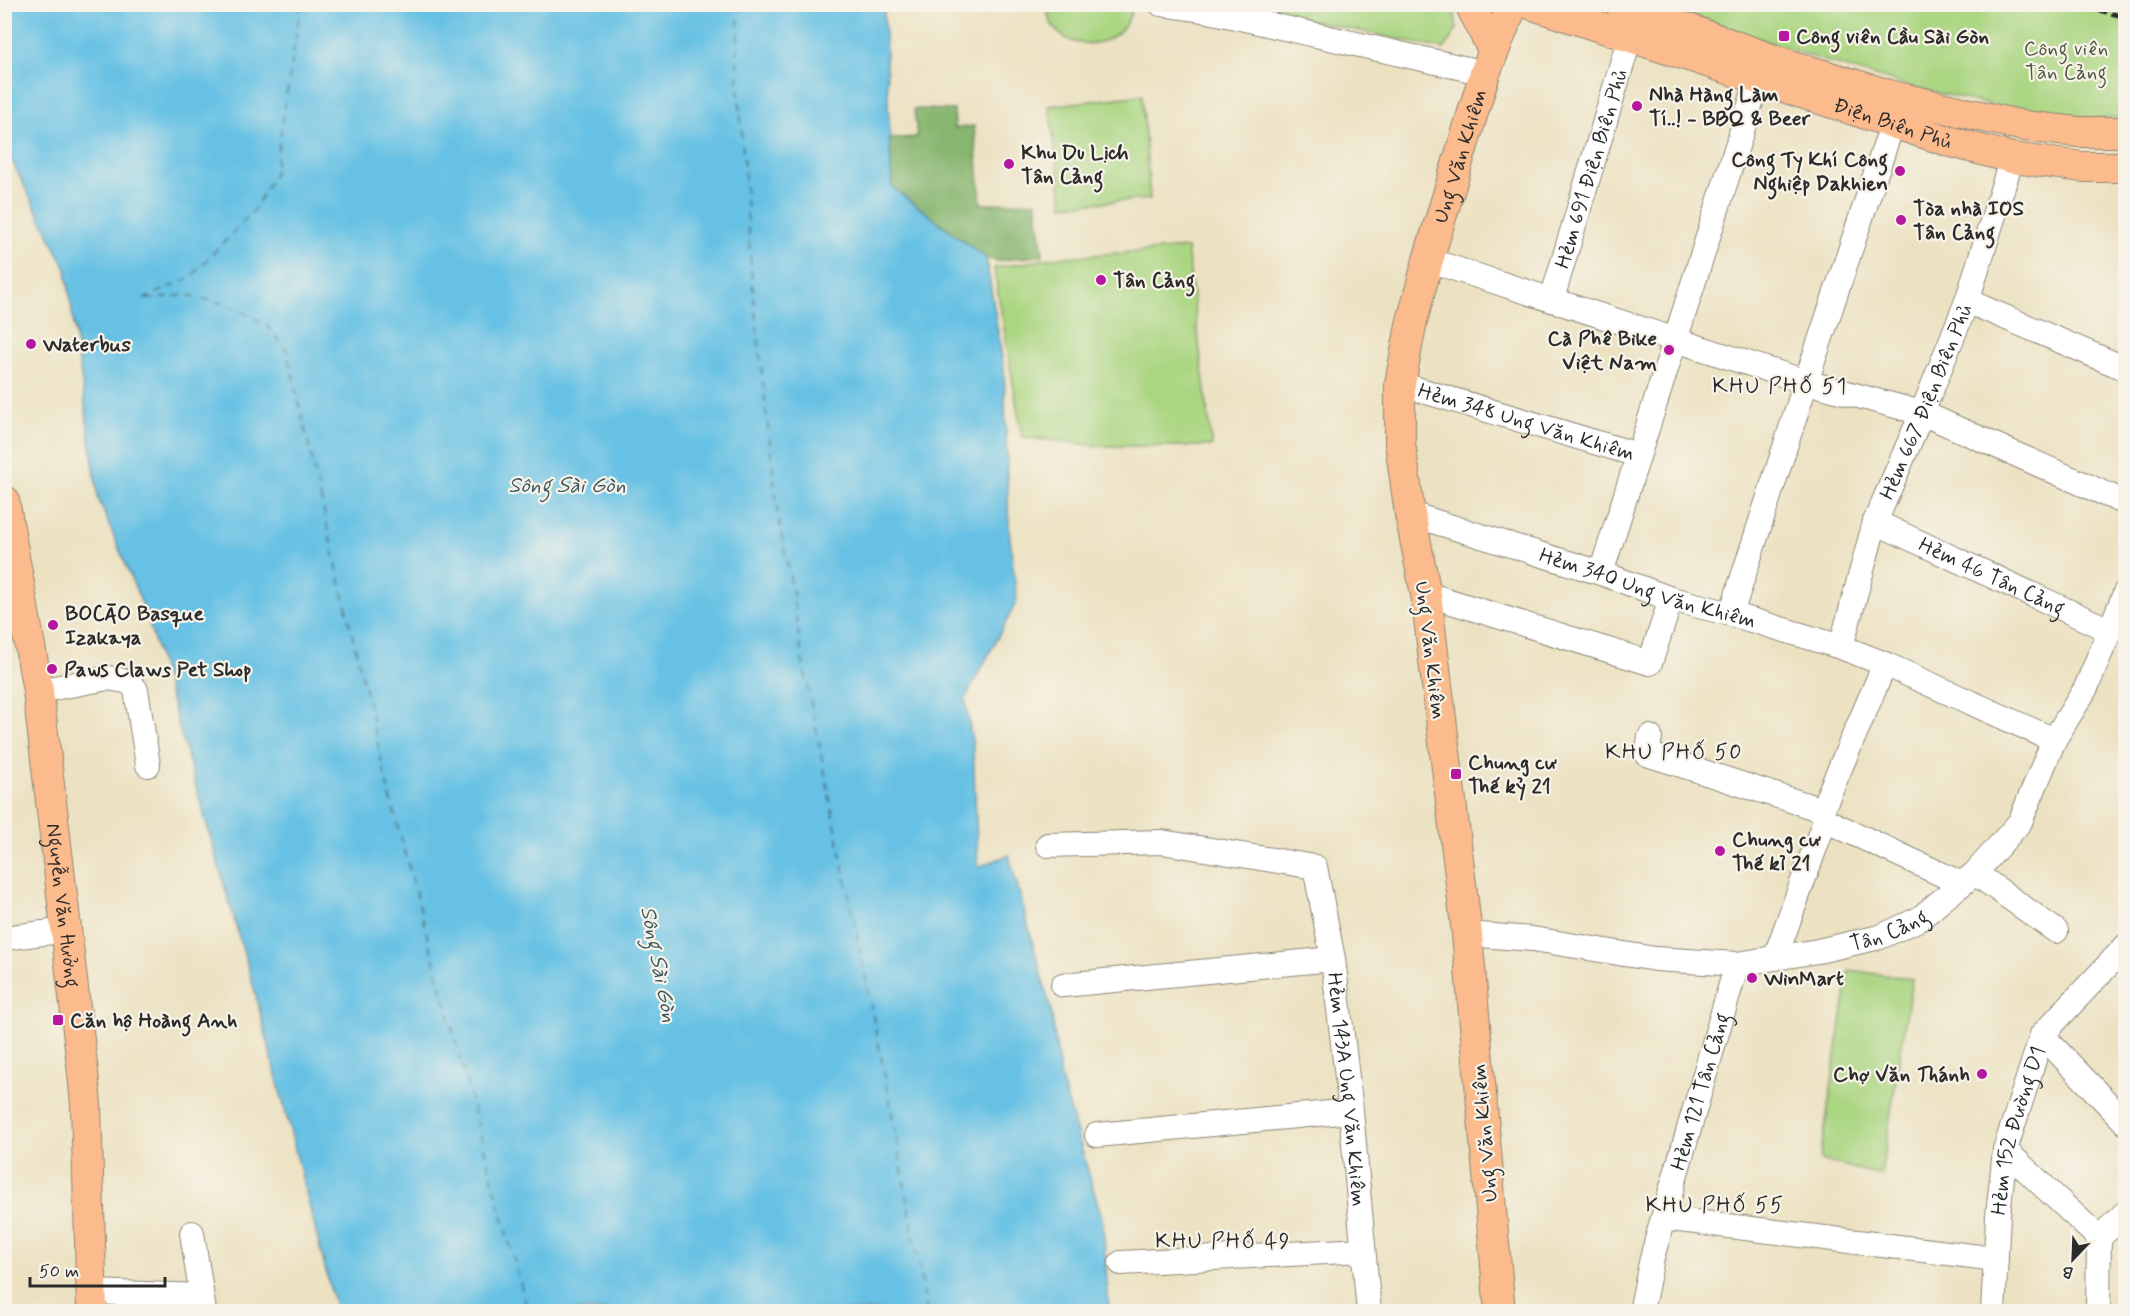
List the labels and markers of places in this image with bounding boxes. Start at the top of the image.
place label: Công viên Cầu Sài Gòn [1796,23,1989,53]
marker: Công viên Cầu Sài Gòn [1777,29,1791,43]
place label: Nhà Hàng Làm Tí..! - BBQ & Beer [1649,81,1812,133]
marker: Nhà Hàng Làm Tí..! - BBQ & Beer [1630,99,1644,113]
place label: Khu Du Lịch Tân Cảng [1021,139,1129,193]
place label: Công Ty Khí Công Nghiệp Dakhien [1731,146,1888,200]
marker: Khu Du Lịch Tân Cảng [1002,157,1016,171]
marker: Công Ty Khí Công Nghiệp Dakhien [1893,164,1907,178]
place label: Tòa nhà IOS Tân Cảng [1913,195,2024,249]
marker: Tòa nhà IOS Tân Cảng [1894,213,1908,227]
place label: Tân Cảng [1113,267,1195,297]
marker: Tân Cảng [1094,273,1108,287]
place label: Cà Phê Bike Việt Nam [1547,325,1657,377]
place label: Waterbus [42,331,131,359]
marker: Waterbus [24,337,38,351]
marker: Cà Phê Bike Việt Nam [1662,343,1676,357]
place label: BOCĀO Basque Izakaya [65,600,204,652]
marker: BOCĀO Basque Izakaya [46,618,60,632]
place label: Paws Claws Pet Shop [64,656,251,684]
marker: Paws Claws Pet Shop [45,662,59,676]
place label: Chung cư Thế kỷ 21 [1468,749,1557,801]
marker: Chung cư Thế kỷ 21 [1449,767,1463,781]
place label: Chung cư Thế kỉ 21 [1732,826,1821,878]
marker: Chung cư Thế kỉ 21 [1713,844,1727,858]
place label: WinMart [1763,965,1844,993]
marker: WinMart [1745,971,1759,985]
place label: Căn hộ Hoàng Anh [70,1007,238,1037]
marker: Căn hộ Hoàng Anh [51,1013,65,1027]
place label: Chợ Văn Thánh [1833,1061,1970,1089]
marker: Chợ Văn Thánh [1975,1067,1989,1081]

